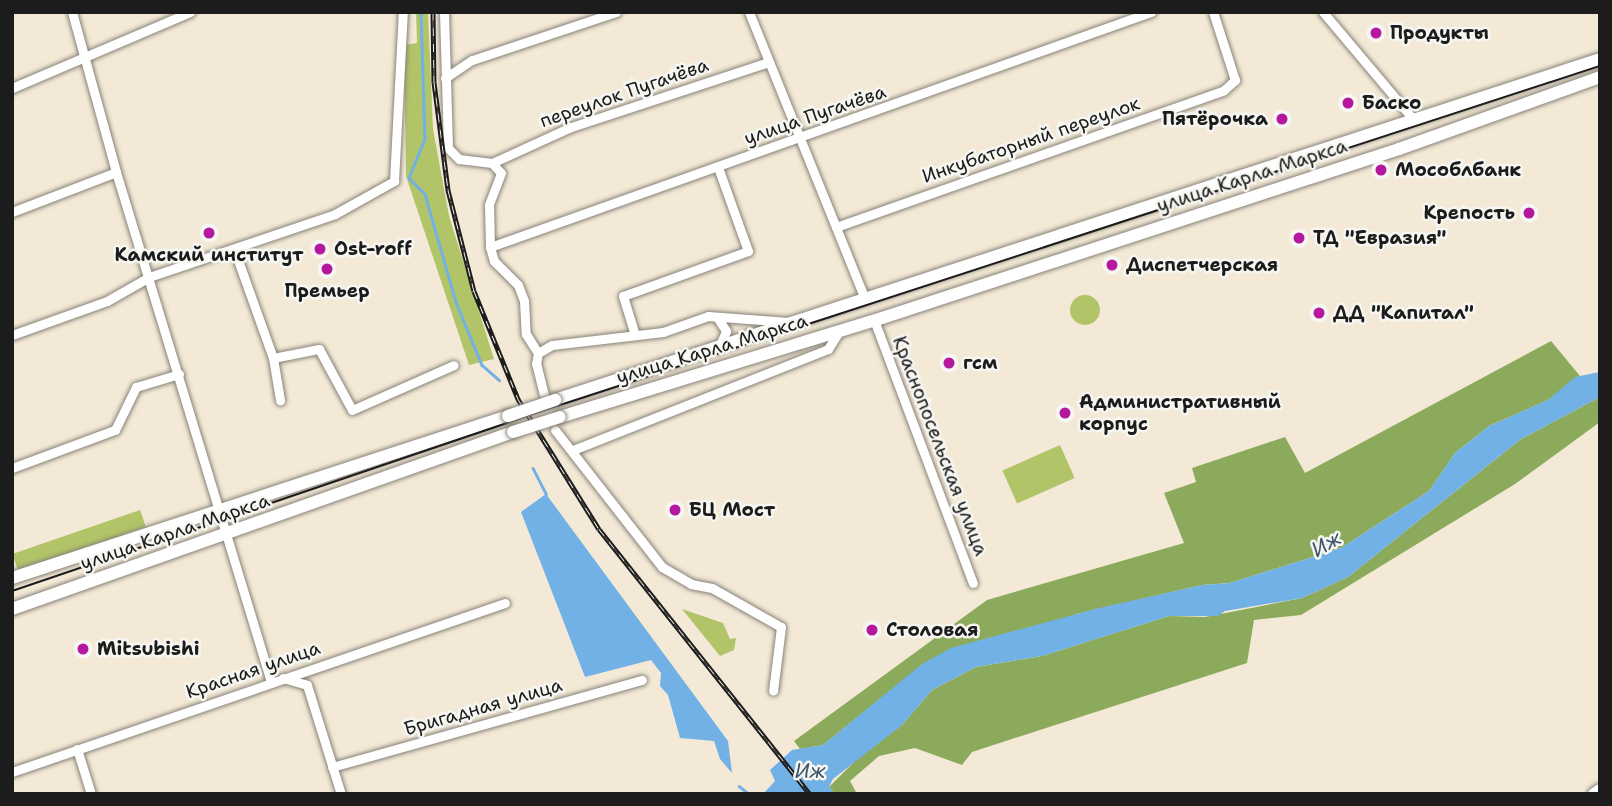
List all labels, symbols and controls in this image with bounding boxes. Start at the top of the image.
place label: Продукты [1390,22,1489,44]
marker: Продукты [1368,25,1384,41]
street label: переулок Пугачёва [537,53,711,133]
street label: улица Пугачёва [741,80,889,150]
street label: Инкубаторный переулок [919,92,1143,188]
place label: Баско [1362,92,1421,114]
marker: Баско [1340,95,1356,111]
place label: Пятёрочка [1162,108,1268,130]
marker: Пятёрочка [1274,111,1290,127]
street label: улица Карла Маркса [1154,134,1350,218]
place label: Мособлбанк [1395,159,1521,181]
marker: Мособлбанк [1373,162,1389,178]
place label: Крепость [1423,202,1515,224]
marker: Крепость [1521,205,1537,221]
marker: Камский институт [201,225,217,241]
place label: ТД "Евразия" [1313,227,1446,249]
marker: ТД "Евразия" [1291,230,1307,246]
place label: Ost-roff [334,238,412,260]
marker: Ost-roff [312,241,328,257]
place label: Камский институт [115,244,303,266]
place label: Диспетчерская [1126,254,1278,276]
marker: Диспетчерская [1104,257,1120,273]
marker: Премьер [319,261,335,277]
place label: Премьер [284,280,370,302]
place label: ДД "Капитал" [1333,302,1474,324]
marker: ДД "Капитал" [1311,305,1327,321]
street label: улица Карла Маркса [614,309,810,389]
street label: Краснопосельская улица [888,333,992,559]
place label: гсм [963,352,998,374]
marker: гсм [941,355,957,371]
place label: Административный корпус [1079,391,1281,435]
marker: Административный корпус [1057,405,1073,421]
street label: улица Карла Маркса [77,489,273,575]
place label: БЦ Мост [689,499,775,521]
marker: БЦ Мост [667,502,683,518]
water label: Иж [1306,525,1346,563]
place label: Столовая [886,619,978,641]
marker: Столовая [864,622,880,638]
street label: Красная улица [183,636,323,704]
place label: Mitsubishi [97,638,199,660]
marker: Mitsubishi [75,641,91,657]
street label: Бригадная улица [401,673,565,741]
water label: Иж [795,758,825,784]

